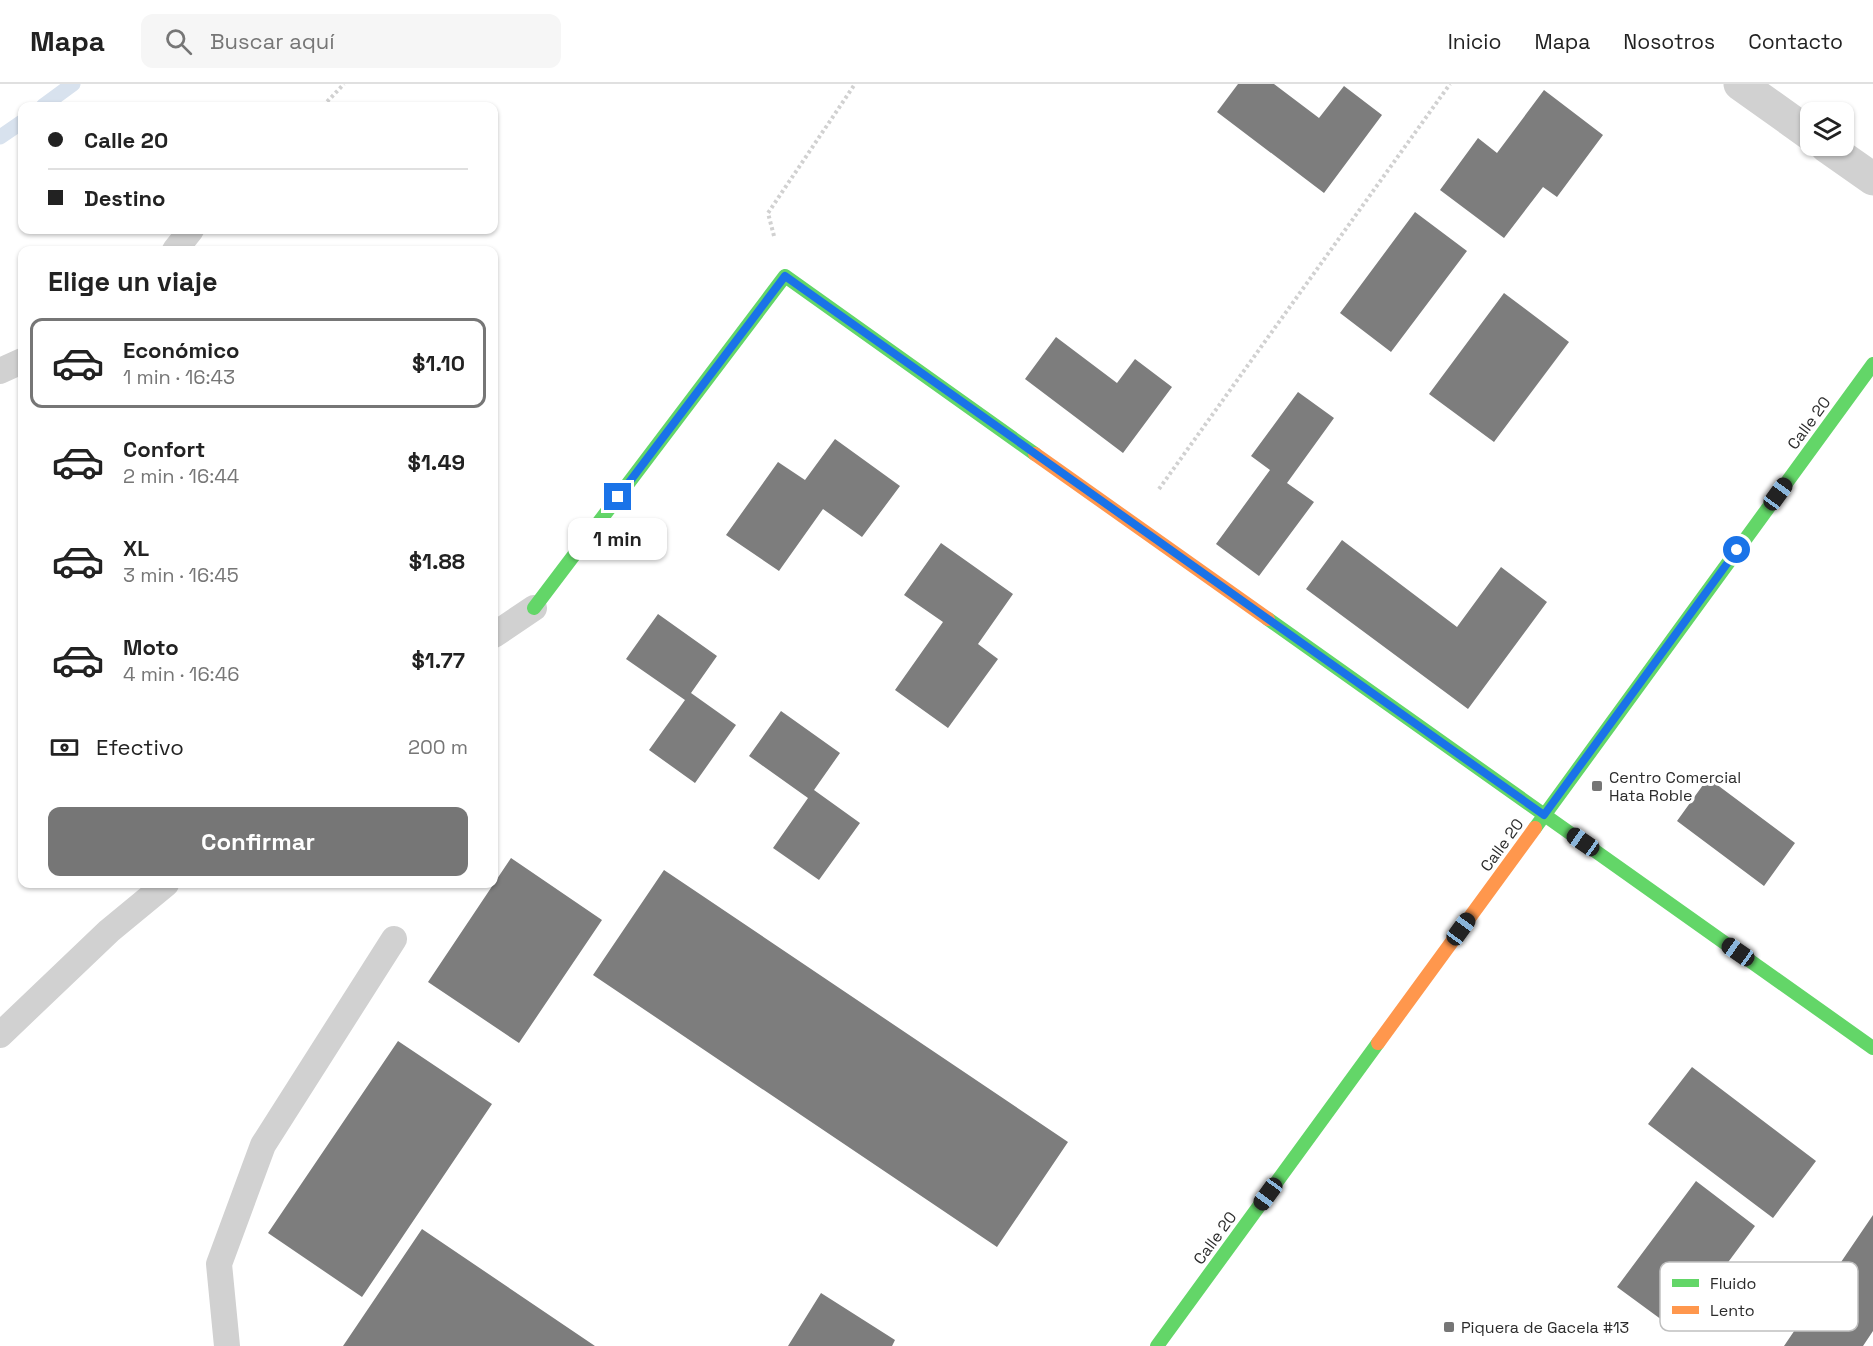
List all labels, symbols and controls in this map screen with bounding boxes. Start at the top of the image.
search box [141,14,561,68]
text: Mapa [30,23,105,59]
icon: search [162,25,195,58]
text: Buscar aquí [210,27,335,55]
text: Inicio [1448,28,1502,55]
text: Mapa [1535,28,1590,55]
text: Nosotros [1623,28,1715,55]
text: Contacto [1748,28,1843,55]
map controls [1800,102,1854,156]
button: layers [1800,102,1854,156]
text: Calle 20 [84,126,168,154]
text: Destino [84,184,166,212]
text: Elige un viaje [48,264,218,299]
icon: car [51,336,105,390]
text: Económico [123,336,240,364]
text: $1.10 [412,349,465,377]
text: 1 min · 16:43 [123,364,235,390]
street label: Calle 20 [1783,392,1835,454]
icon: car [51,435,105,489]
text: Confort [123,435,205,463]
text: $1.49 [408,448,465,476]
text: 2 min · 16:44 [123,463,239,489]
car [1760,474,1796,514]
route end [604,483,631,510]
callout: 1 min [568,518,668,560]
text: 1 min [593,526,642,552]
icon: car [51,534,105,588]
text: XL [123,534,149,562]
route start [1723,536,1750,563]
text: $1.88 [409,547,465,575]
text: 3 min · 16:45 [123,562,239,588]
icon: car [51,633,105,687]
text: Moto [123,633,179,661]
text: $1.77 [412,646,465,674]
text: 4 min · 16:46 [123,661,239,687]
icon: cash [48,731,81,764]
text: Efectivo [96,733,184,761]
text: 200 m [408,734,468,760]
place label: Centro Comercial Hata Roble [1609,767,1741,806]
marker: Centro Comercial Hata Roble [1590,779,1604,793]
button: Confirmar [48,807,468,876]
street label: Calle 20 [1476,814,1528,876]
car [1563,824,1603,860]
car [1443,909,1479,949]
car [1718,934,1758,970]
car [1250,1174,1286,1214]
street label: Calle 20 [1189,1207,1241,1269]
legend [1660,1262,1858,1331]
text: Fluido [1710,1273,1756,1294]
text: Lento [1710,1300,1755,1321]
place label: Piquera de Gacela #13 [1461,1317,1629,1338]
marker: Piquera de Gacela #13 [1442,1320,1456,1334]

